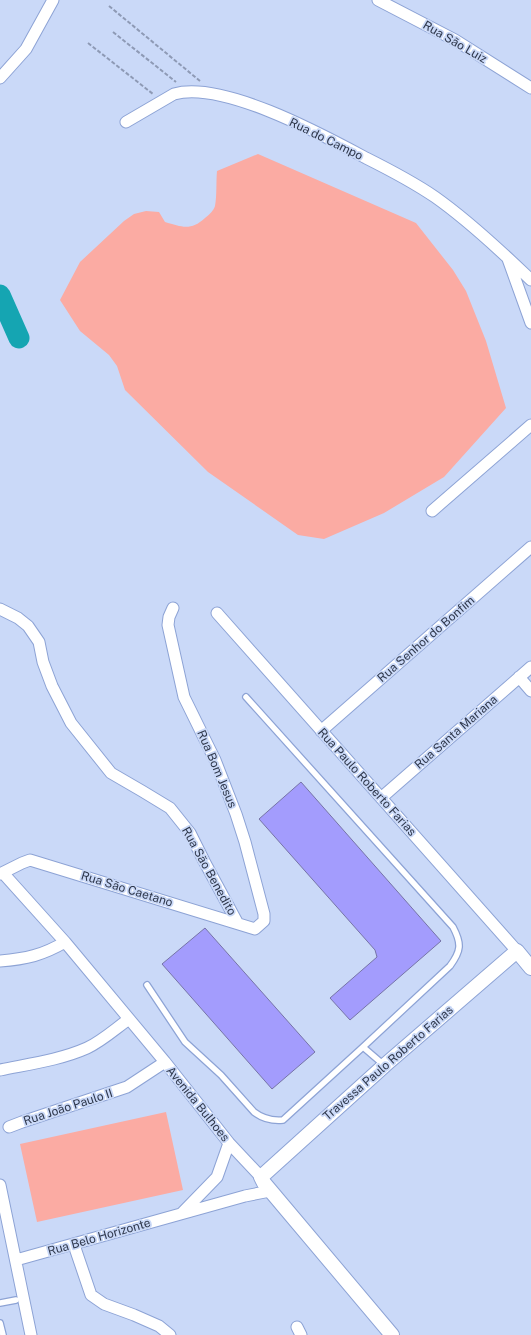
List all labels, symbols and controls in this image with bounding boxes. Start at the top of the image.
street label: Rua São Luiz [421,18,490,66]
street label: Rua do Campo [287,115,365,163]
street label: Rua Senhor do Bonfim [375,593,477,685]
street label: Rua Santa Mariana [412,692,500,772]
street label: Rua Paulo Roberto Farias [315,725,419,839]
street label: Rua Bom Jesus [194,728,240,810]
street label: Rua São Benedito [179,824,239,918]
street label: Rua São Caetano [79,868,175,910]
street label: Travessa Paulo Roberto Farias [320,1003,456,1123]
street label: Avenida Bulhoes [164,1064,232,1144]
street label: Rua João Paulo II [22,1086,114,1128]
street label: Rua Belo Horizonte [46,1216,152,1258]

